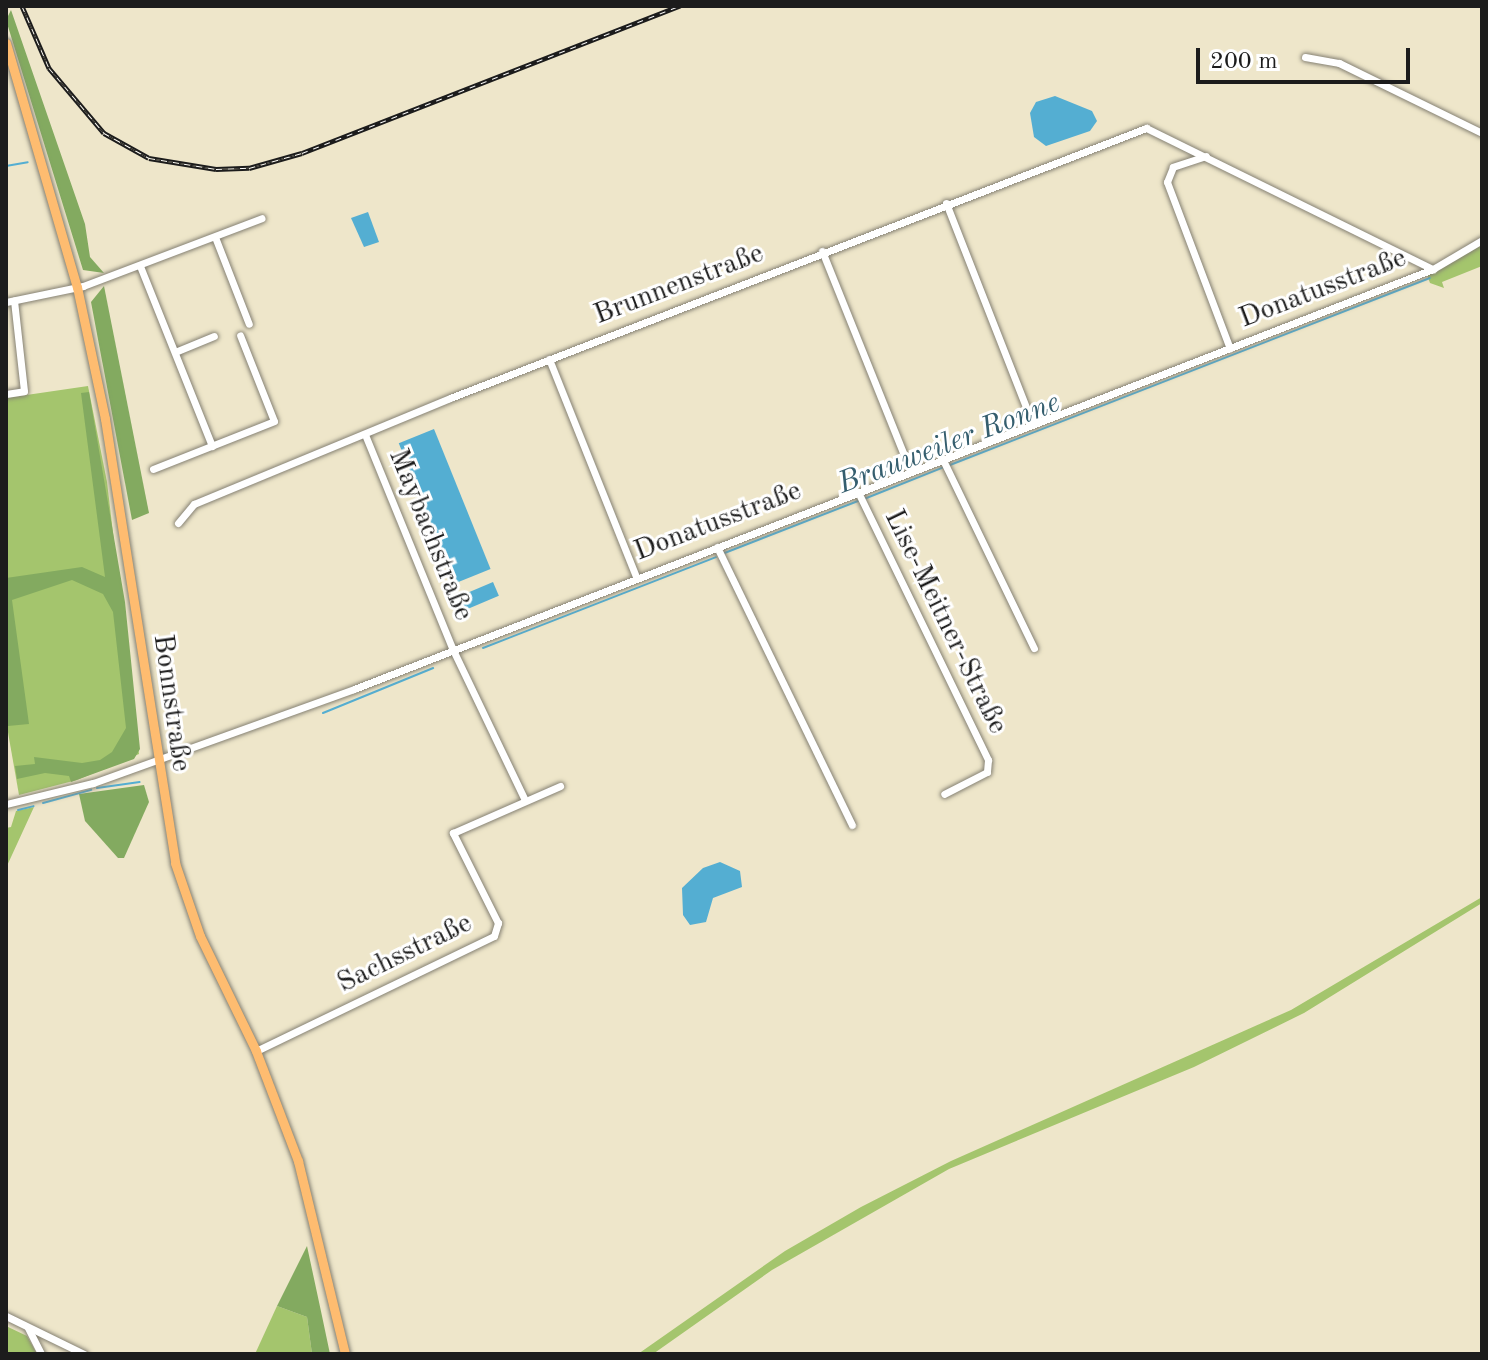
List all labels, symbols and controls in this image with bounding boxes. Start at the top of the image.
scale bar [1200,32,1414,82]
text: 200 m [1210,50,1278,74]
street label: Brunnenstraße [589,237,769,333]
street label: Donatusstraße [1235,242,1411,336]
water label: Brauweiler Ronne [833,385,1065,503]
street label: Maybachstraße [380,444,480,626]
street label: Donatusstraße [630,475,806,569]
street label: Lise-Meitner-Straße [876,504,1014,740]
street label: Bonnstraße [145,632,197,774]
street label: Sachsstraße [332,907,478,1001]

